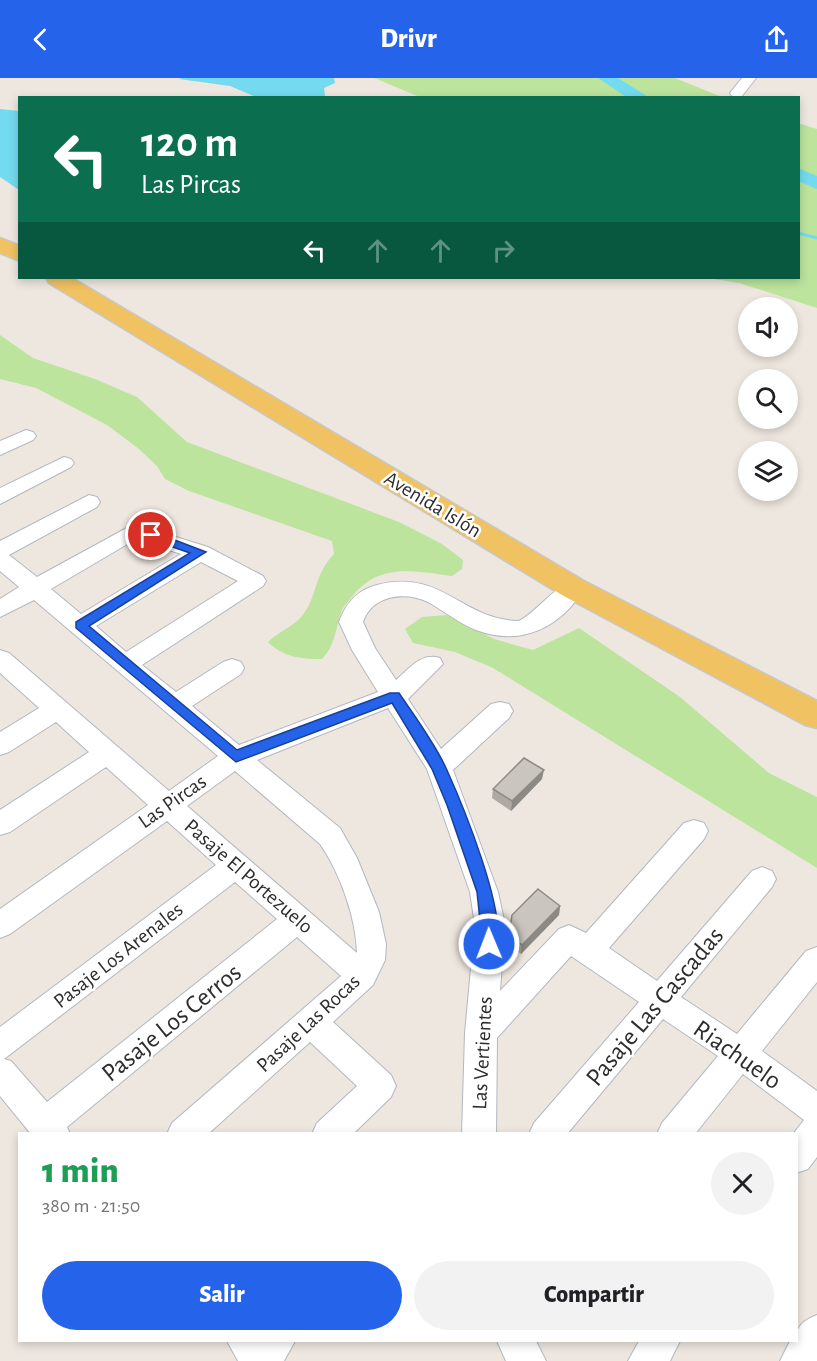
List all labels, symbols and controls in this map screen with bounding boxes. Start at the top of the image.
icon: back [24,23,57,56]
icon: share [760,23,793,56]
text: Drivr [380,25,437,52]
icon: left [42,120,120,198]
text: 120 m [141,122,238,164]
text: Las Pircas [141,171,241,198]
icon: left [298,234,331,267]
icon: ahead [361,234,394,267]
icon: ahead [424,234,457,267]
icon: right [487,234,520,267]
map controls [738,297,798,501]
button: sound [738,297,798,357]
button: search [738,369,798,429]
button: layers [738,441,798,501]
street label: Avenida Islón [381,467,485,542]
pin [125,509,176,560]
icon: arrive [134,518,167,551]
street label: Las Pircas [134,770,210,832]
street label: Pasaje El Portezuelo [180,815,317,938]
street label: Pasaje Los Arenales [50,899,187,1012]
position arrow [457,912,521,976]
street label: Pasaje Las Cascadas [581,922,728,1091]
street label: Pasaje Los Cerros [97,959,246,1087]
street label: Pasaje Las Rocas [253,971,364,1076]
street label: Las Vertientes [469,996,496,1110]
street label: Riachuelo [689,1015,786,1094]
button: close [711,1152,774,1215]
text: 1 min [42,1153,119,1189]
text: 380 m · 21:50 [42,1196,140,1216]
button: Salir [42,1261,402,1330]
button: Compartir [414,1261,774,1330]

